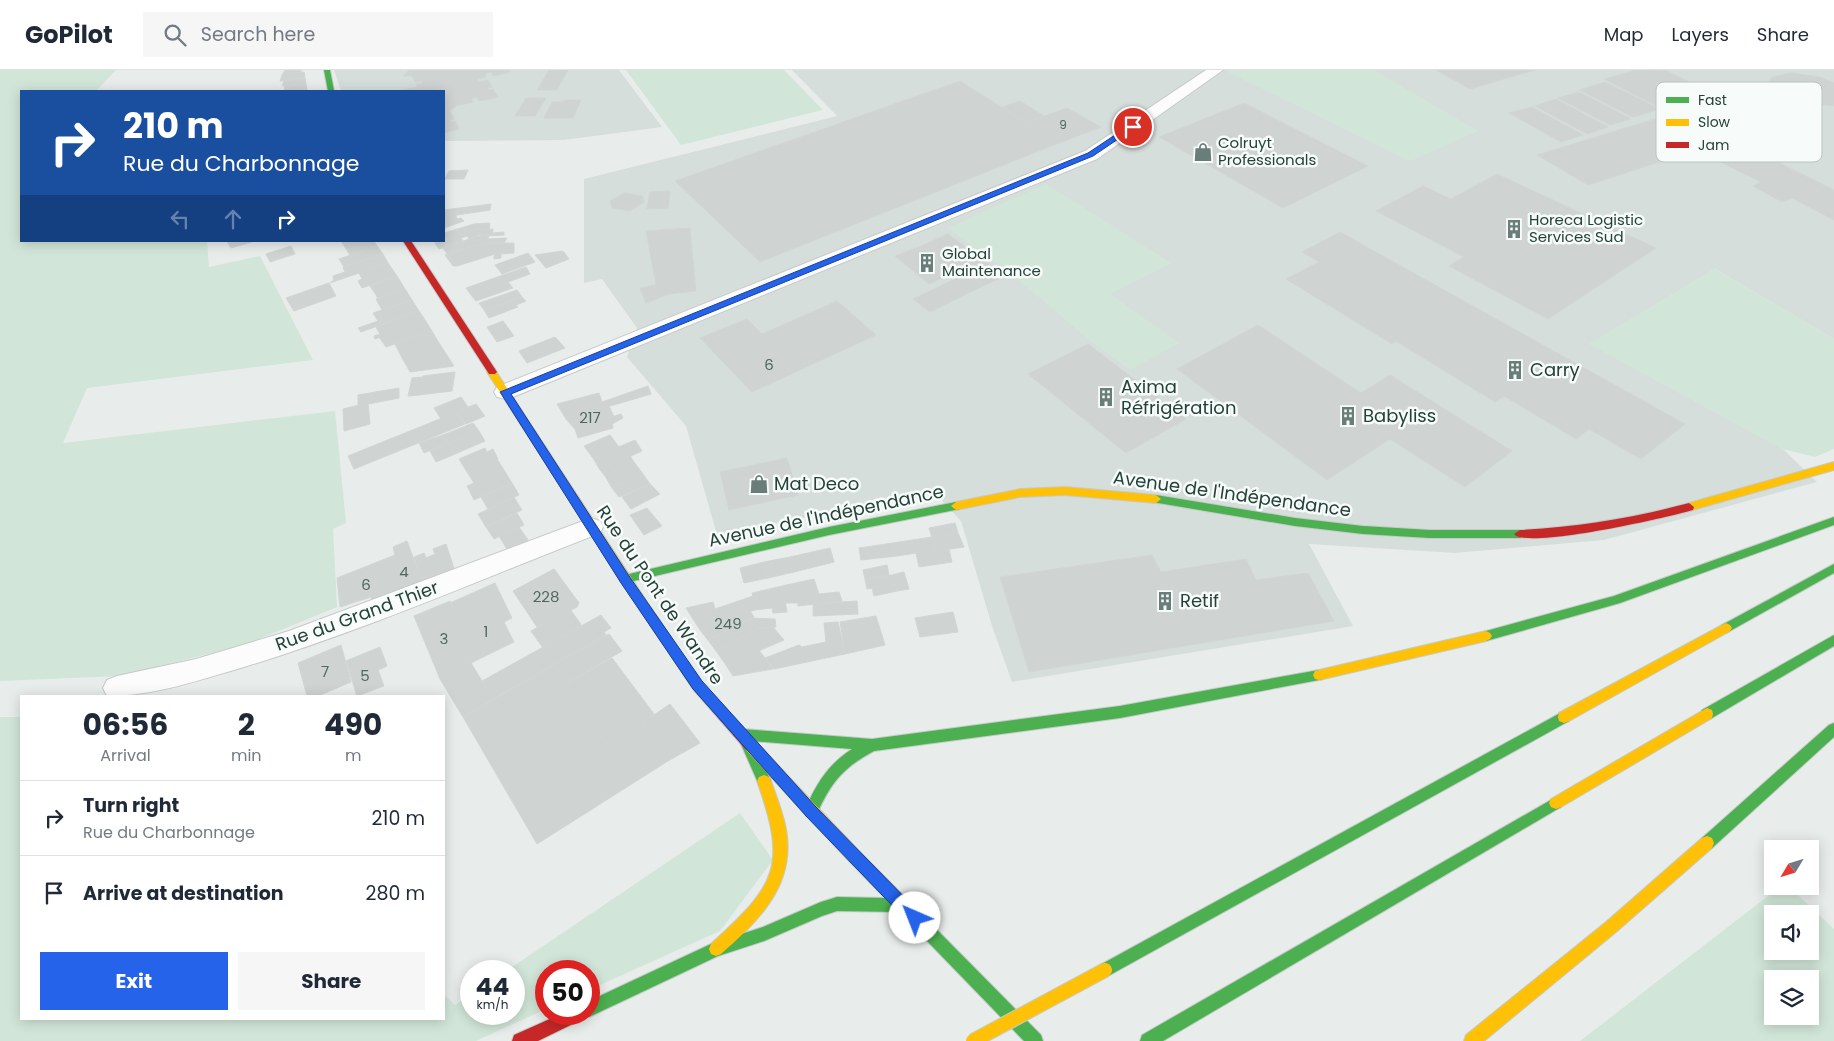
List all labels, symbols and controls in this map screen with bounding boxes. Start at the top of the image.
search box [143,12,493,57]
text: GoPilot [25,18,113,51]
icon: search [161,21,189,49]
text: Search here [201,21,315,48]
text: Map [1604,22,1644,47]
text: Layers [1672,22,1729,47]
text: Share [1757,22,1809,47]
legend [1656,82,1822,162]
text: Fast [1698,90,1727,110]
text: 210 m [123,101,223,150]
pin [1112,106,1154,148]
icon: right [40,110,105,175]
text: Slow [1698,112,1731,132]
icon: arrive [1119,113,1147,141]
house number: 9 [1059,116,1067,133]
place label: Colruyt Professionals [1218,132,1316,170]
text: Jam [1698,135,1729,155]
shop icon: Colruyt Professionals [1192,141,1214,163]
text: Rue du Charbonnage [123,148,359,179]
icon: left [166,205,194,233]
icon: ahead [219,205,247,233]
icon: right [272,205,300,233]
place label: Horeca Logistic Services Sud [1529,209,1643,247]
building icon: Horeca Logistic Services Sud [1503,218,1525,240]
place label: Global Maintenance [942,243,1041,281]
building icon: Global Maintenance [916,252,938,274]
house number: 6 [764,354,774,375]
place label: Carry [1530,357,1580,382]
building icon: Carry [1504,359,1526,381]
place label: Axima Réfrigération [1121,374,1236,420]
building icon: Axima Réfrigération [1095,386,1117,408]
place label: Babyliss [1363,403,1436,428]
building icon: Babyliss [1337,405,1359,427]
house number: 217 [579,407,601,428]
street label: Avenue de l'Indépendance [1112,464,1353,523]
place label: Mat Deco [774,471,859,496]
shop icon: Mat Deco [748,473,770,495]
street label: Avenue de l'Indépendance [706,478,946,553]
street label: Rue du Pont de Wandre [591,500,730,689]
house number: 4 [399,561,409,582]
street label: Rue du Grand Thier [272,574,442,657]
house number: 6 [361,574,371,595]
house number: 228 [533,586,559,607]
place label: Retif [1180,588,1219,613]
building icon: Retif [1154,590,1176,612]
house number: 249 [714,613,742,634]
house number: 1 [484,621,488,642]
house number: 3 [440,628,448,649]
house number: 7 [321,661,329,682]
house number: 5 [360,665,370,686]
text: 06:56 [83,703,168,746]
text: 2 [238,703,255,746]
text: 490 [324,703,382,746]
text: Arrival [100,744,151,767]
text: min [231,744,262,767]
text: m [345,744,362,767]
text: Turn right [83,792,179,819]
icon: right [40,804,68,832]
text: 210 m [371,805,425,832]
text: Rue du Charbonnage [83,821,255,844]
north arrow [1764,840,1819,895]
map controls [1764,840,1819,1025]
icon: arrive [40,879,68,907]
text: Arrive at destination [83,880,284,907]
text: 280 m [366,880,425,907]
position arrow [888,891,940,943]
button: sound [1764,905,1819,960]
button: Exit [40,952,228,1010]
button: Share [238,952,425,1010]
speed limit sign: 50 [535,960,600,1025]
text: 44 [476,969,509,1004]
button: layers [1764,970,1819,1025]
text: km/h [477,996,508,1013]

